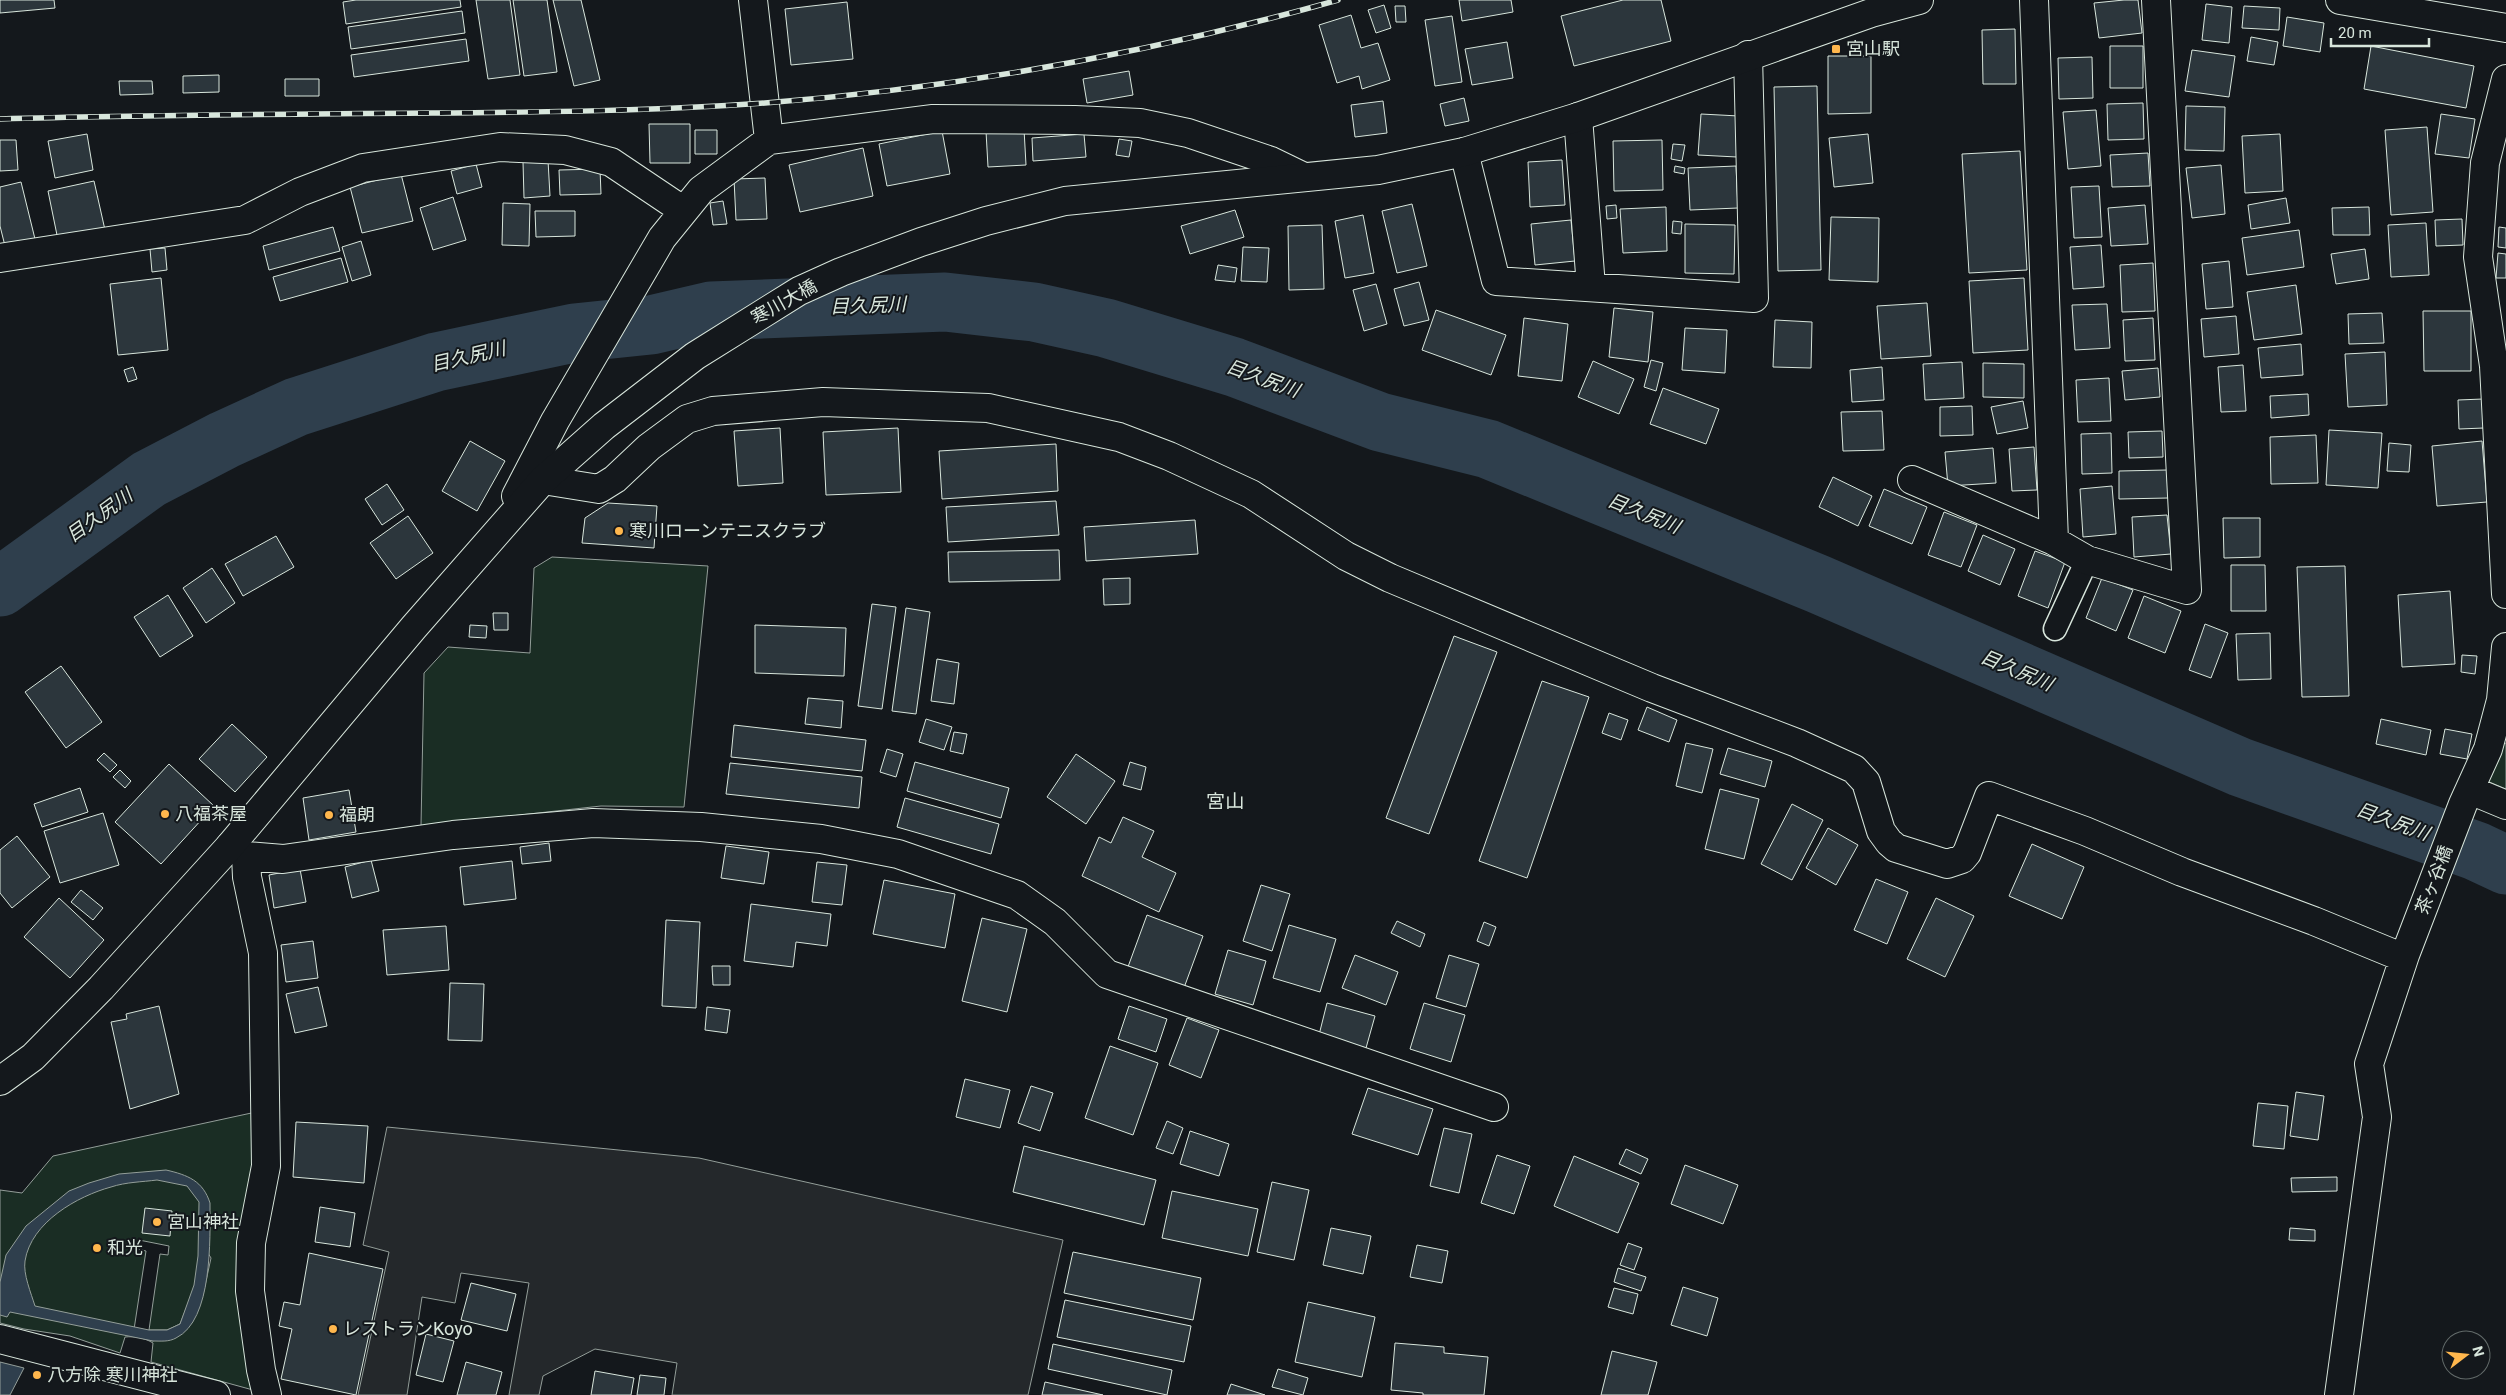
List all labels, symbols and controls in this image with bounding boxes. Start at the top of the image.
scale bar [2331,15,2428,47]
text: 20 m [2338,24,2372,42]
place label: 宮山駅 [1846,38,1900,59]
marker: 宮山駅 [1830,43,1842,55]
street label: 寒川大橋 [747,275,820,328]
water label: 目久尻川 [830,293,908,318]
water label: 目久尻川 [428,336,510,376]
water label: 目久尻川 [1223,355,1304,403]
water label: 目久尻川 [62,483,138,547]
water label: 目久尻川 [1604,489,1685,539]
place label: 寒川ローンテニスクラブ [629,520,826,541]
marker: 寒川ローンテニスクラブ [613,525,625,537]
water label: 目久尻川 [1977,645,2058,697]
district label: 宮山 [1206,790,1244,813]
water label: 目久尻川 [2353,798,2434,846]
place label: 八福茶屋 [175,803,247,824]
place label: 福朗 [339,804,375,825]
marker: 八福茶屋 [159,808,171,820]
marker: 福朗 [323,809,335,821]
street label: 茶ヶ谷橋 [2411,842,2456,917]
place label: 宮山神社 [167,1211,239,1232]
marker: 宮山神社 [151,1216,163,1228]
place label: 和光 [107,1237,143,1258]
marker: 和光 [91,1242,103,1254]
place label: レストランKoyo [343,1318,473,1339]
marker: レストランKoyo [327,1323,339,1335]
north arrow [2441,1330,2491,1380]
text: N [2469,1344,2488,1358]
place label: 八方除 寒川神社 [47,1364,177,1385]
marker: 八方除 寒川神社 [31,1369,43,1381]

